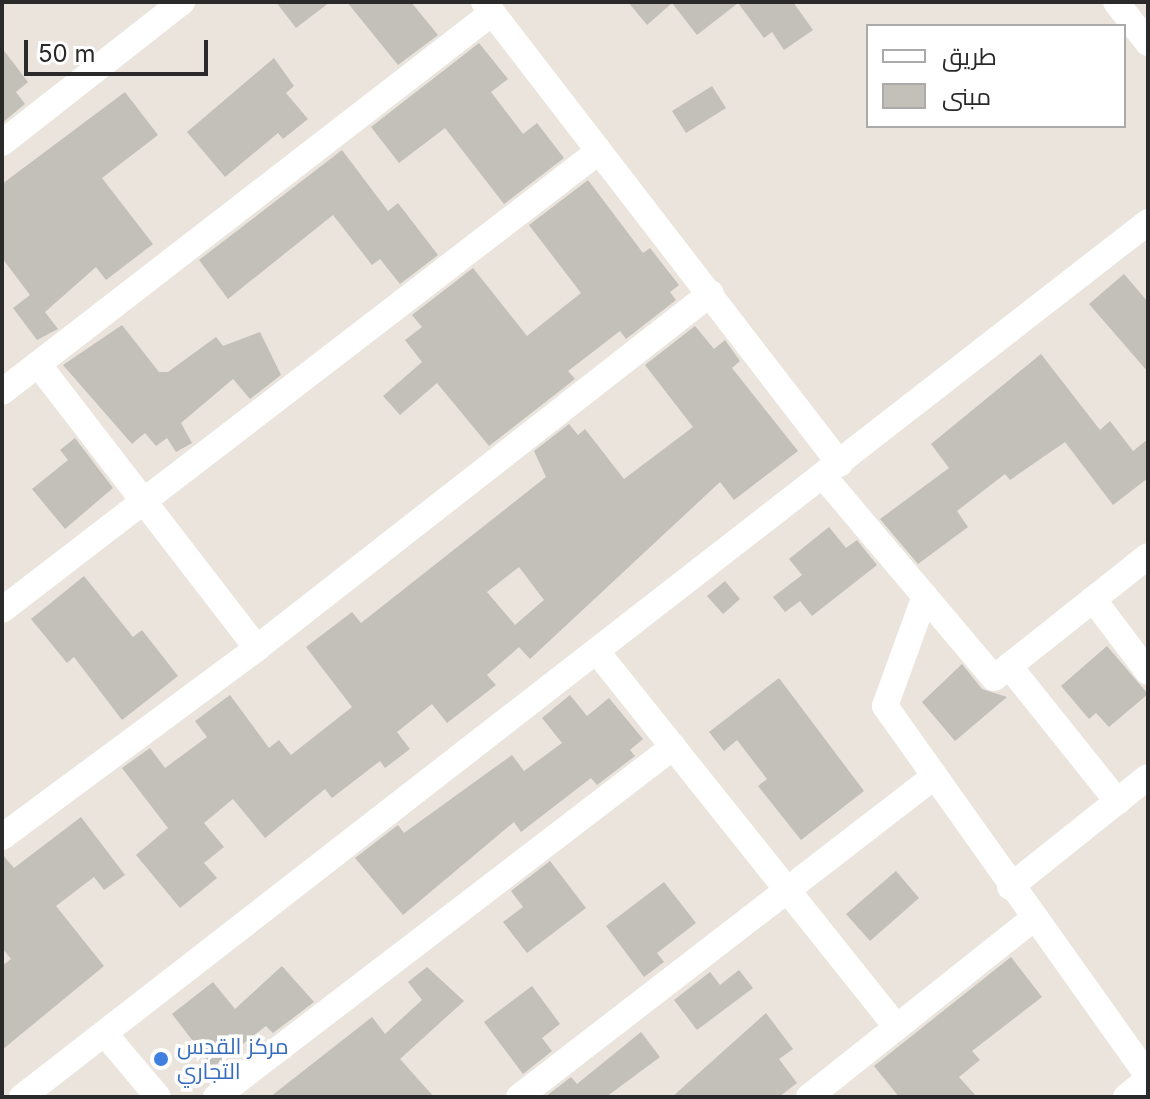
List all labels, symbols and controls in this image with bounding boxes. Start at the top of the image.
scale bar [28,24,212,74]
legend [866,24,1126,128]
text: 50 m [38,39,96,68]
text: طريق [942,42,997,71]
text: مبنى [942,82,991,111]
place label: مركز القدس التجاري [177,1033,289,1084]
marker: مركز القدس التجاري [152,1050,170,1068]

